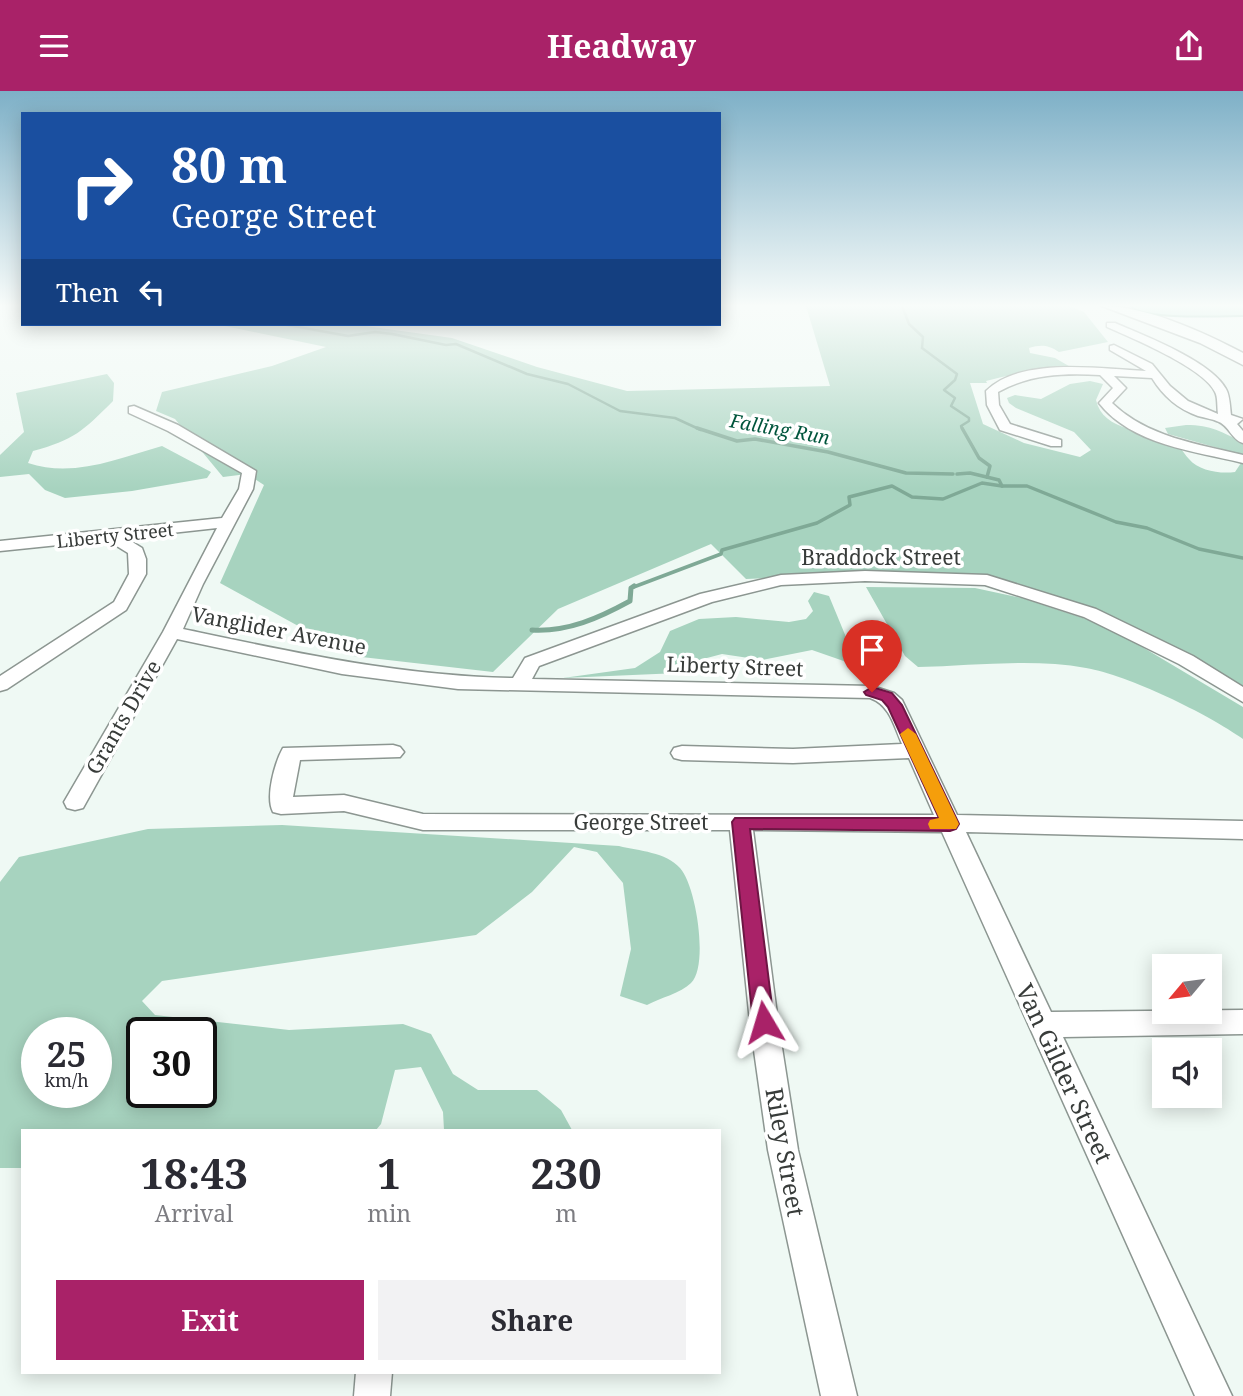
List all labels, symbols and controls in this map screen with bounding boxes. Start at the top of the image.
text: Headway [547,24,696,67]
icon: menu [35,27,73,65]
icon: share [1170,27,1208,65]
text: 80 m [171,131,287,197]
icon: right [56,140,147,231]
text: George Street [171,194,376,237]
icon: left [133,273,171,311]
text: Then [56,274,119,310]
water label: Falling Run [727,407,833,451]
street label: Liberty Street [55,517,175,553]
street label: Braddock Street [801,543,961,571]
street label: Vanglider Avenue [189,599,369,661]
pin [842,620,902,692]
icon: arrive [853,631,891,669]
street label: Liberty Street [666,650,804,682]
street label: Grants Drive [79,655,167,779]
street label: George Street [574,808,708,836]
north arrow [1152,954,1222,1024]
map controls [1152,954,1222,1108]
street label: Van Gilder Street [1009,978,1121,1168]
position arrow [727,985,801,1059]
speed limit sign: 30 [126,1017,217,1108]
text: 25 [47,1030,86,1077]
button: sound [1152,1038,1222,1108]
text: km/h [44,1068,89,1092]
street label: Riley Street [758,1085,814,1219]
text: 18:43 [140,1144,248,1201]
text: 1 [377,1144,401,1201]
text: 230 [530,1144,602,1201]
text: Arrival [155,1197,233,1229]
text: min [367,1197,411,1229]
text: m [555,1197,577,1229]
button: Exit [56,1280,364,1360]
button: Share [378,1280,686,1360]

